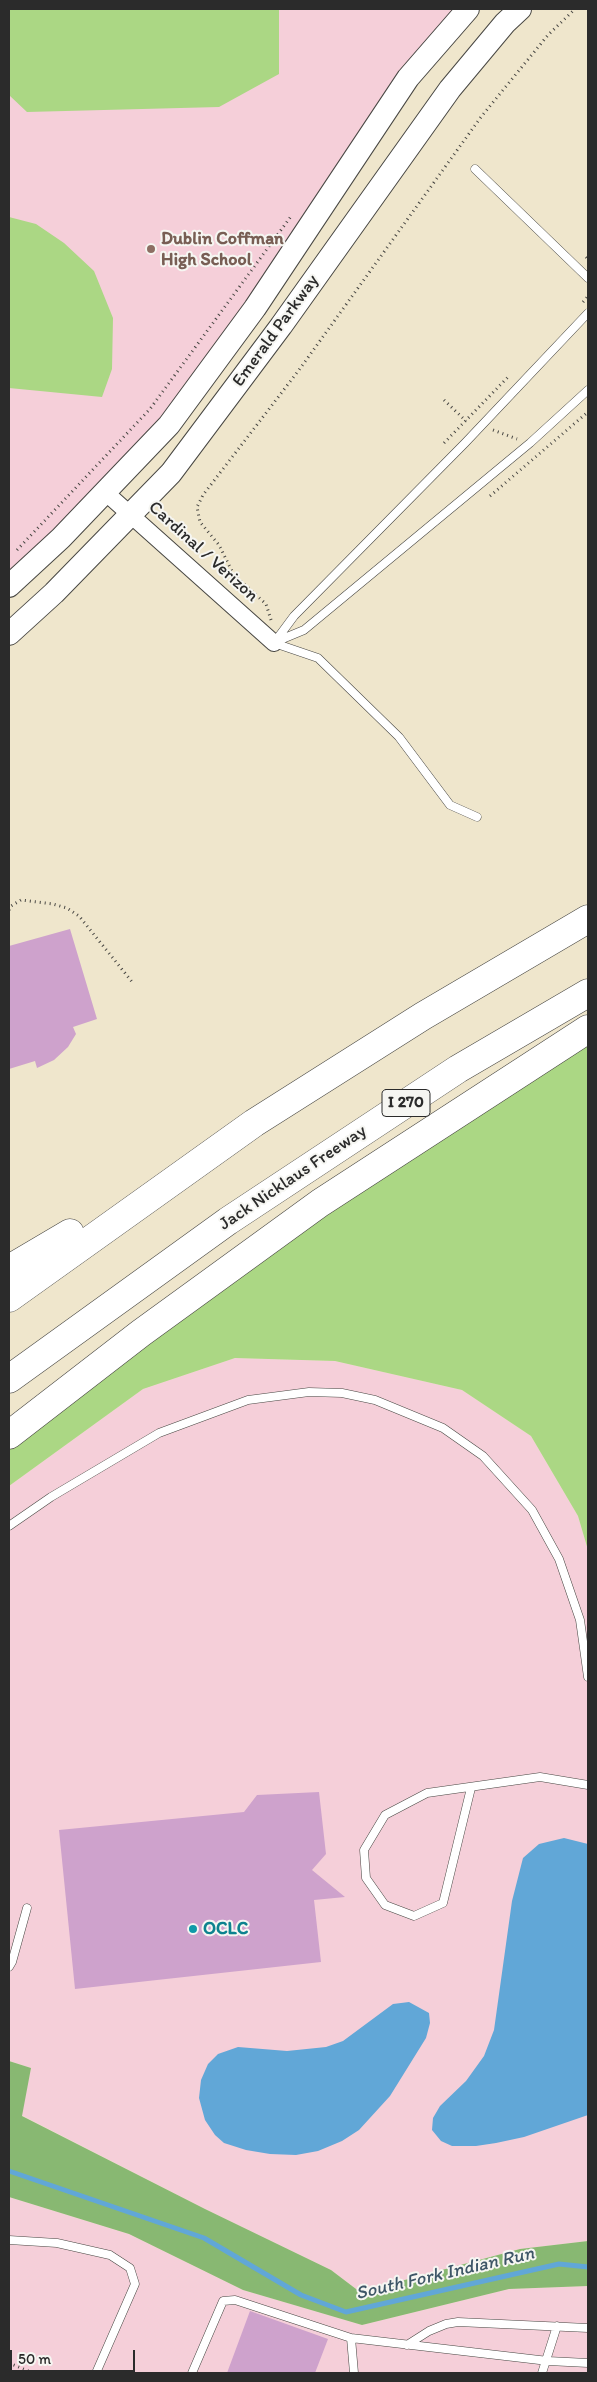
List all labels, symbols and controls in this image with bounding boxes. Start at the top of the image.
place label: Dublin Coffman High School [161,228,284,270]
marker: Dublin Coffman High School [145,243,157,255]
street label: Emerald Parkway [228,271,324,391]
street label: Cardinal / Verizon [144,497,262,607]
road number: I 270 [382,1090,430,1116]
street label: Jack Nicklaus Freeway [215,1121,371,1235]
place label: OCLC [203,1918,248,1940]
marker: OCLC [187,1923,199,1935]
water label: South Fork Indian Run [354,2242,536,2306]
scale bar [12,2340,138,2372]
text: 50 m [18,2350,51,2368]

